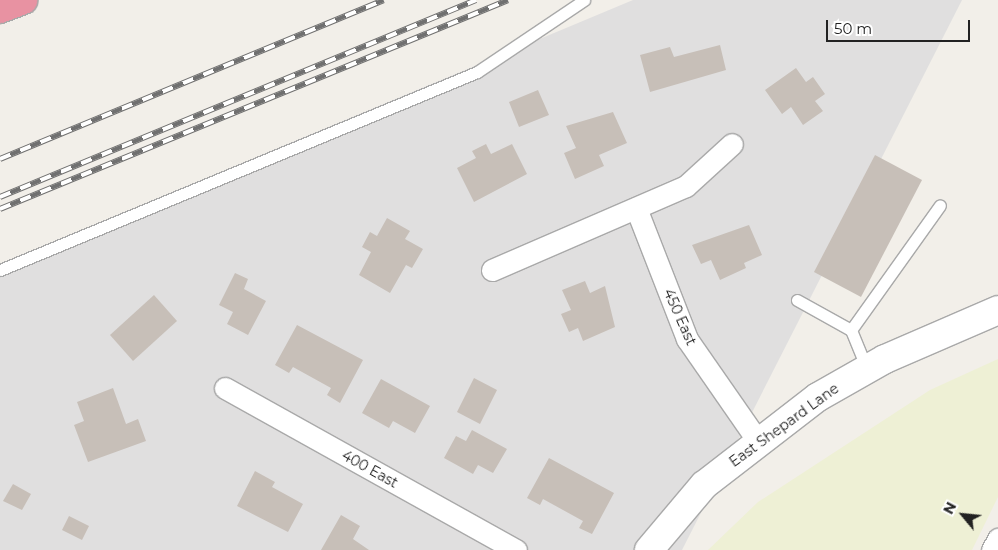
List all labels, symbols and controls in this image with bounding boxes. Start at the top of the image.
scale bar [828,10,972,42]
text: 50 m [834,19,872,38]
street label: 450 East [660,286,700,348]
street label: East Shepard Lane [726,380,842,470]
street label: 400 East [339,447,401,491]
north arrow [938,490,988,540]
text: N [939,499,960,517]

